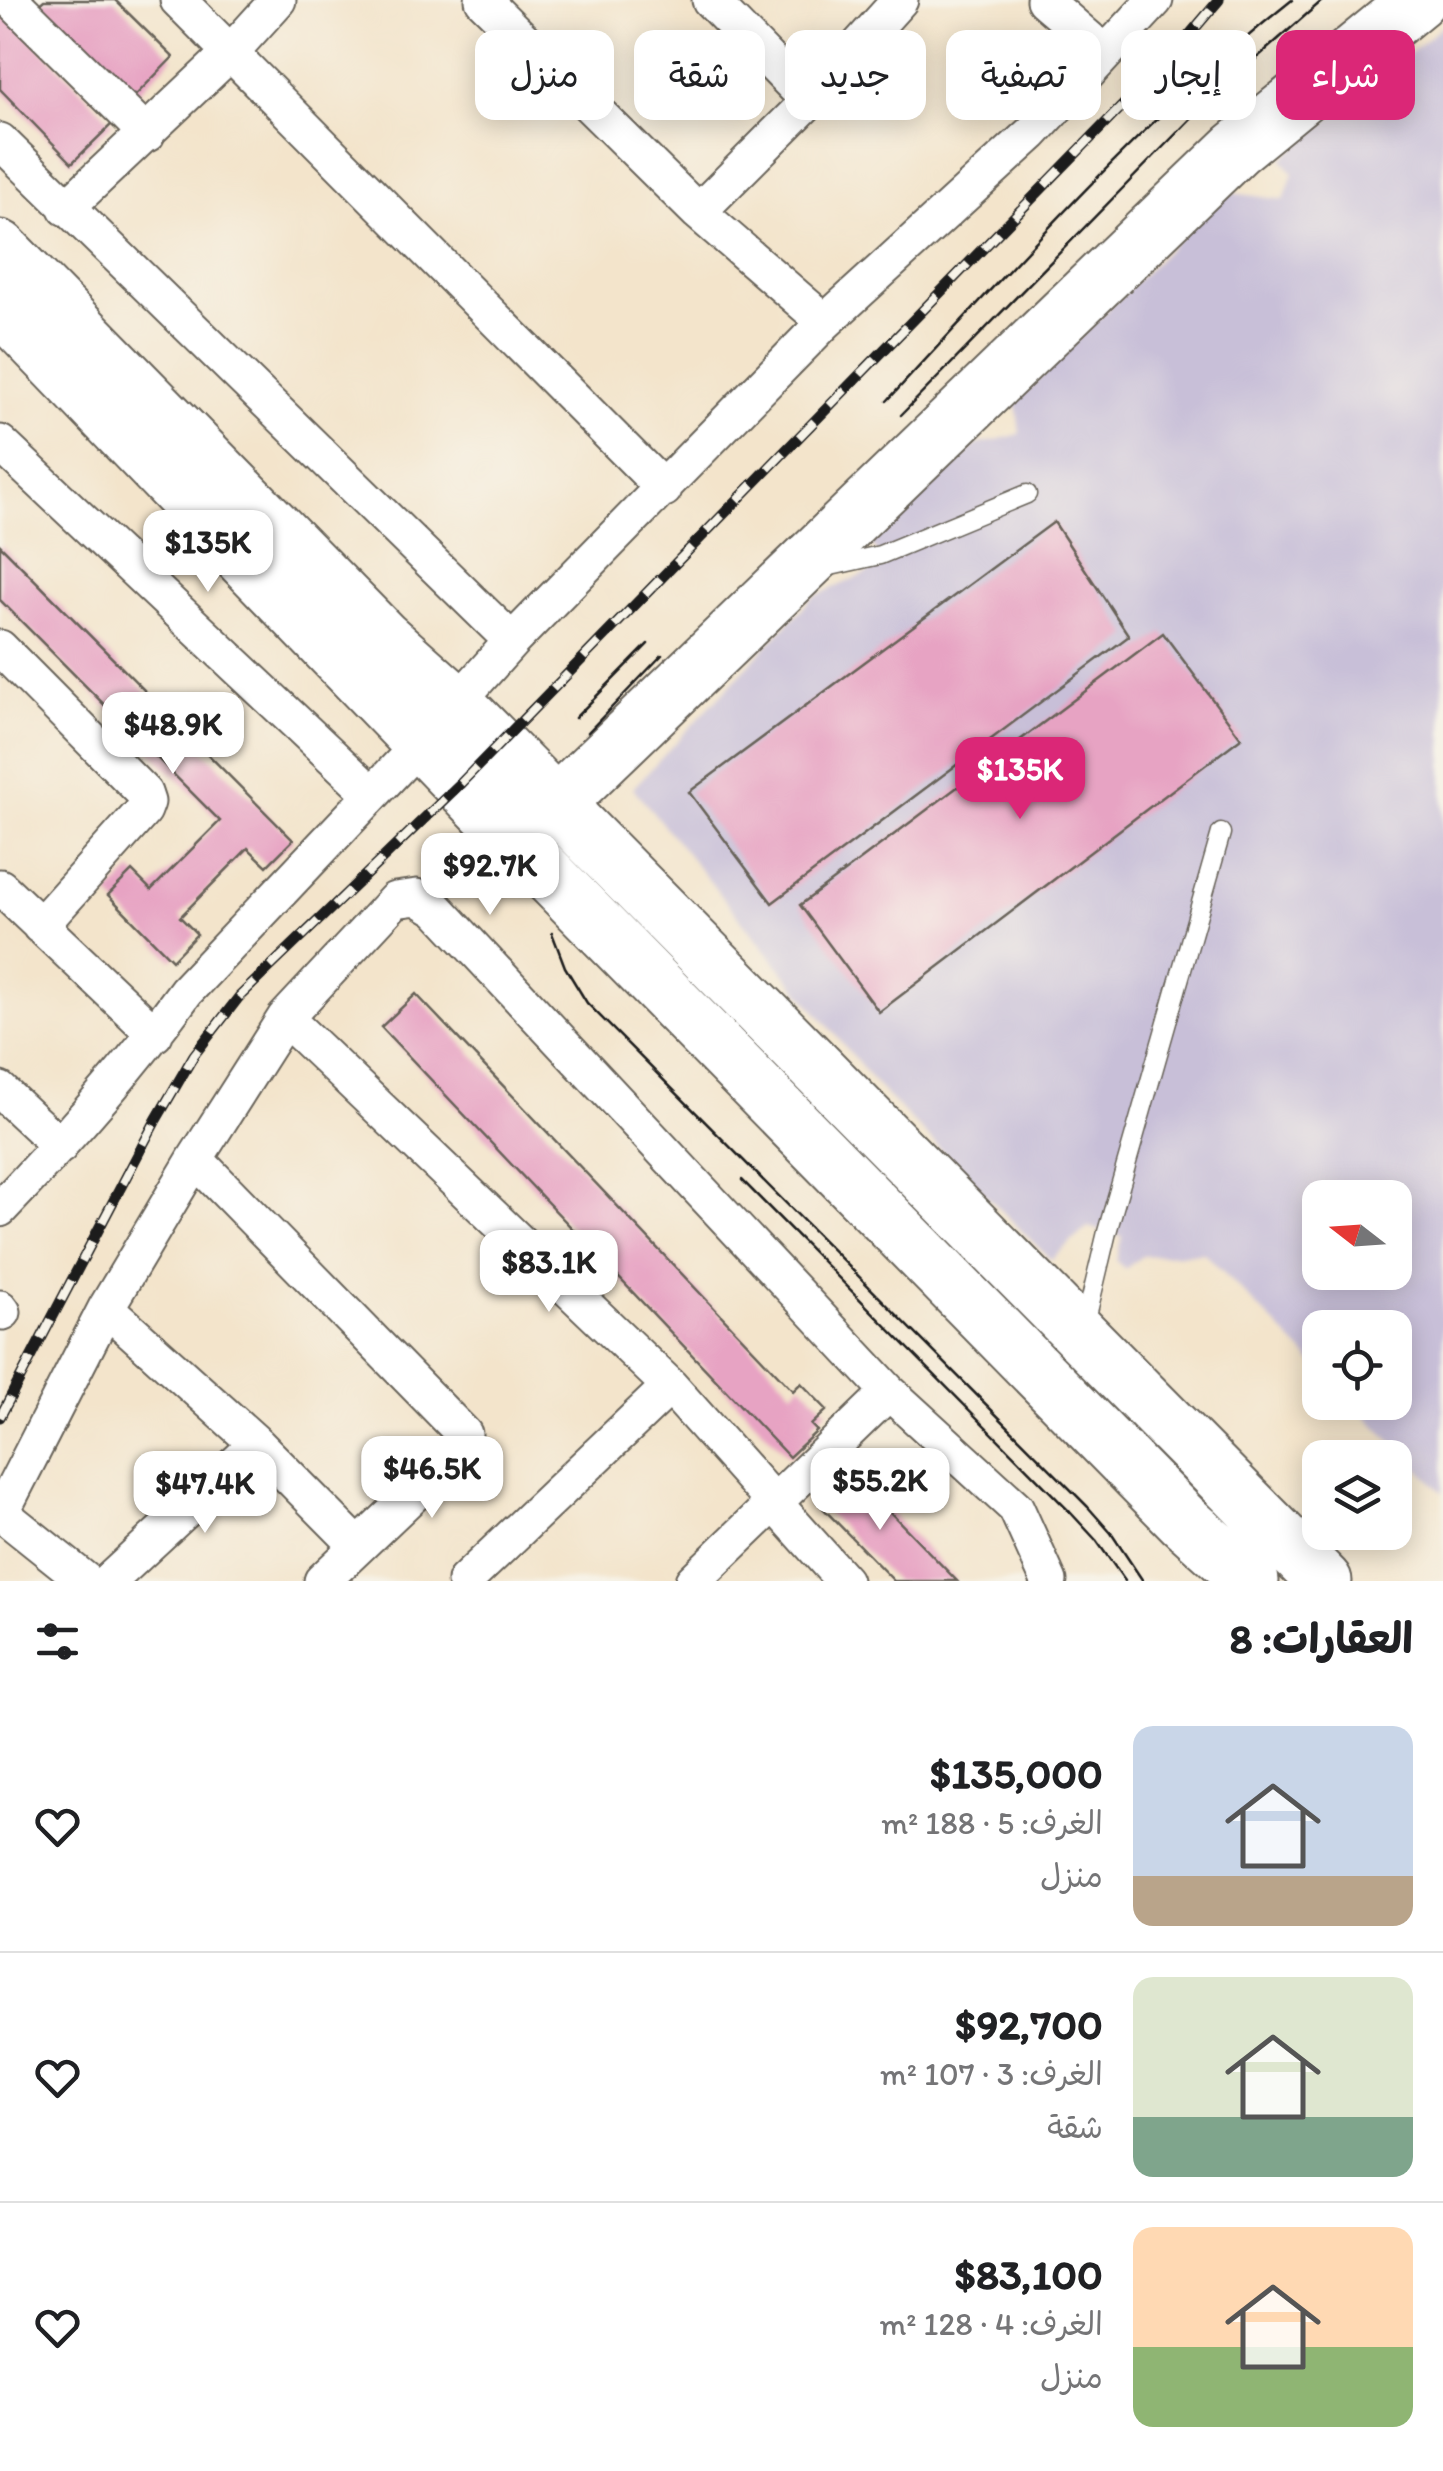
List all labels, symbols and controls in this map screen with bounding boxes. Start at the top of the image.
chip: منزل [475,30,614,120]
chip: شقة [634,30,765,120]
chip: جديد [785,30,926,120]
chip: تصفية [946,30,1101,120]
chip: إيجار [1121,30,1256,120]
chip: شراء [1276,30,1415,120]
pin: $135K [138,510,278,595]
text: $135K [165,523,251,561]
pin: $48.9K [92,692,254,777]
text: $48.9K [124,705,222,743]
pin: $135K [950,737,1090,822]
text: $135K [977,750,1063,788]
pin: $92.7K [409,833,571,918]
text: $92.7K [443,846,537,884]
north arrow [1302,1180,1412,1290]
map controls [1302,1180,1412,1550]
pin: $83.1K [468,1230,630,1315]
text: $83.1K [502,1243,596,1281]
button: locate [1302,1310,1412,1420]
pin: $46.5K [351,1436,513,1521]
button: layers [1302,1440,1412,1550]
pin: $55.2K [799,1448,961,1533]
text: $46.5K [383,1449,481,1487]
pin: $47.4K [124,1451,286,1536]
text: $55.2K [833,1461,927,1499]
text: $47.4K [156,1464,254,1502]
text: العقارات: 8 [1230,1613,1413,1664]
icon: filters [30,1614,85,1669]
text: $135,000 [930,1748,1103,1799]
icon: home [1213,1766,1333,1886]
icon: heart [30,1799,85,1854]
text: الغرف: 5 · 188 m² [881,1804,1103,1842]
text: منزل [1040,1857,1103,1895]
text: $92,700 [955,1999,1103,2050]
icon: home [1213,2017,1333,2137]
icon: heart [30,2050,85,2105]
text: الغرف: 3 · 107 m² [880,2055,1103,2093]
text: شقة [1047,2108,1103,2146]
text: $83,100 [955,2249,1103,2300]
icon: home [1213,2267,1333,2387]
icon: heart [30,2300,85,2355]
text: الغرف: 4 · 128 m² [880,2305,1103,2343]
text: منزل [1040,2358,1103,2396]

